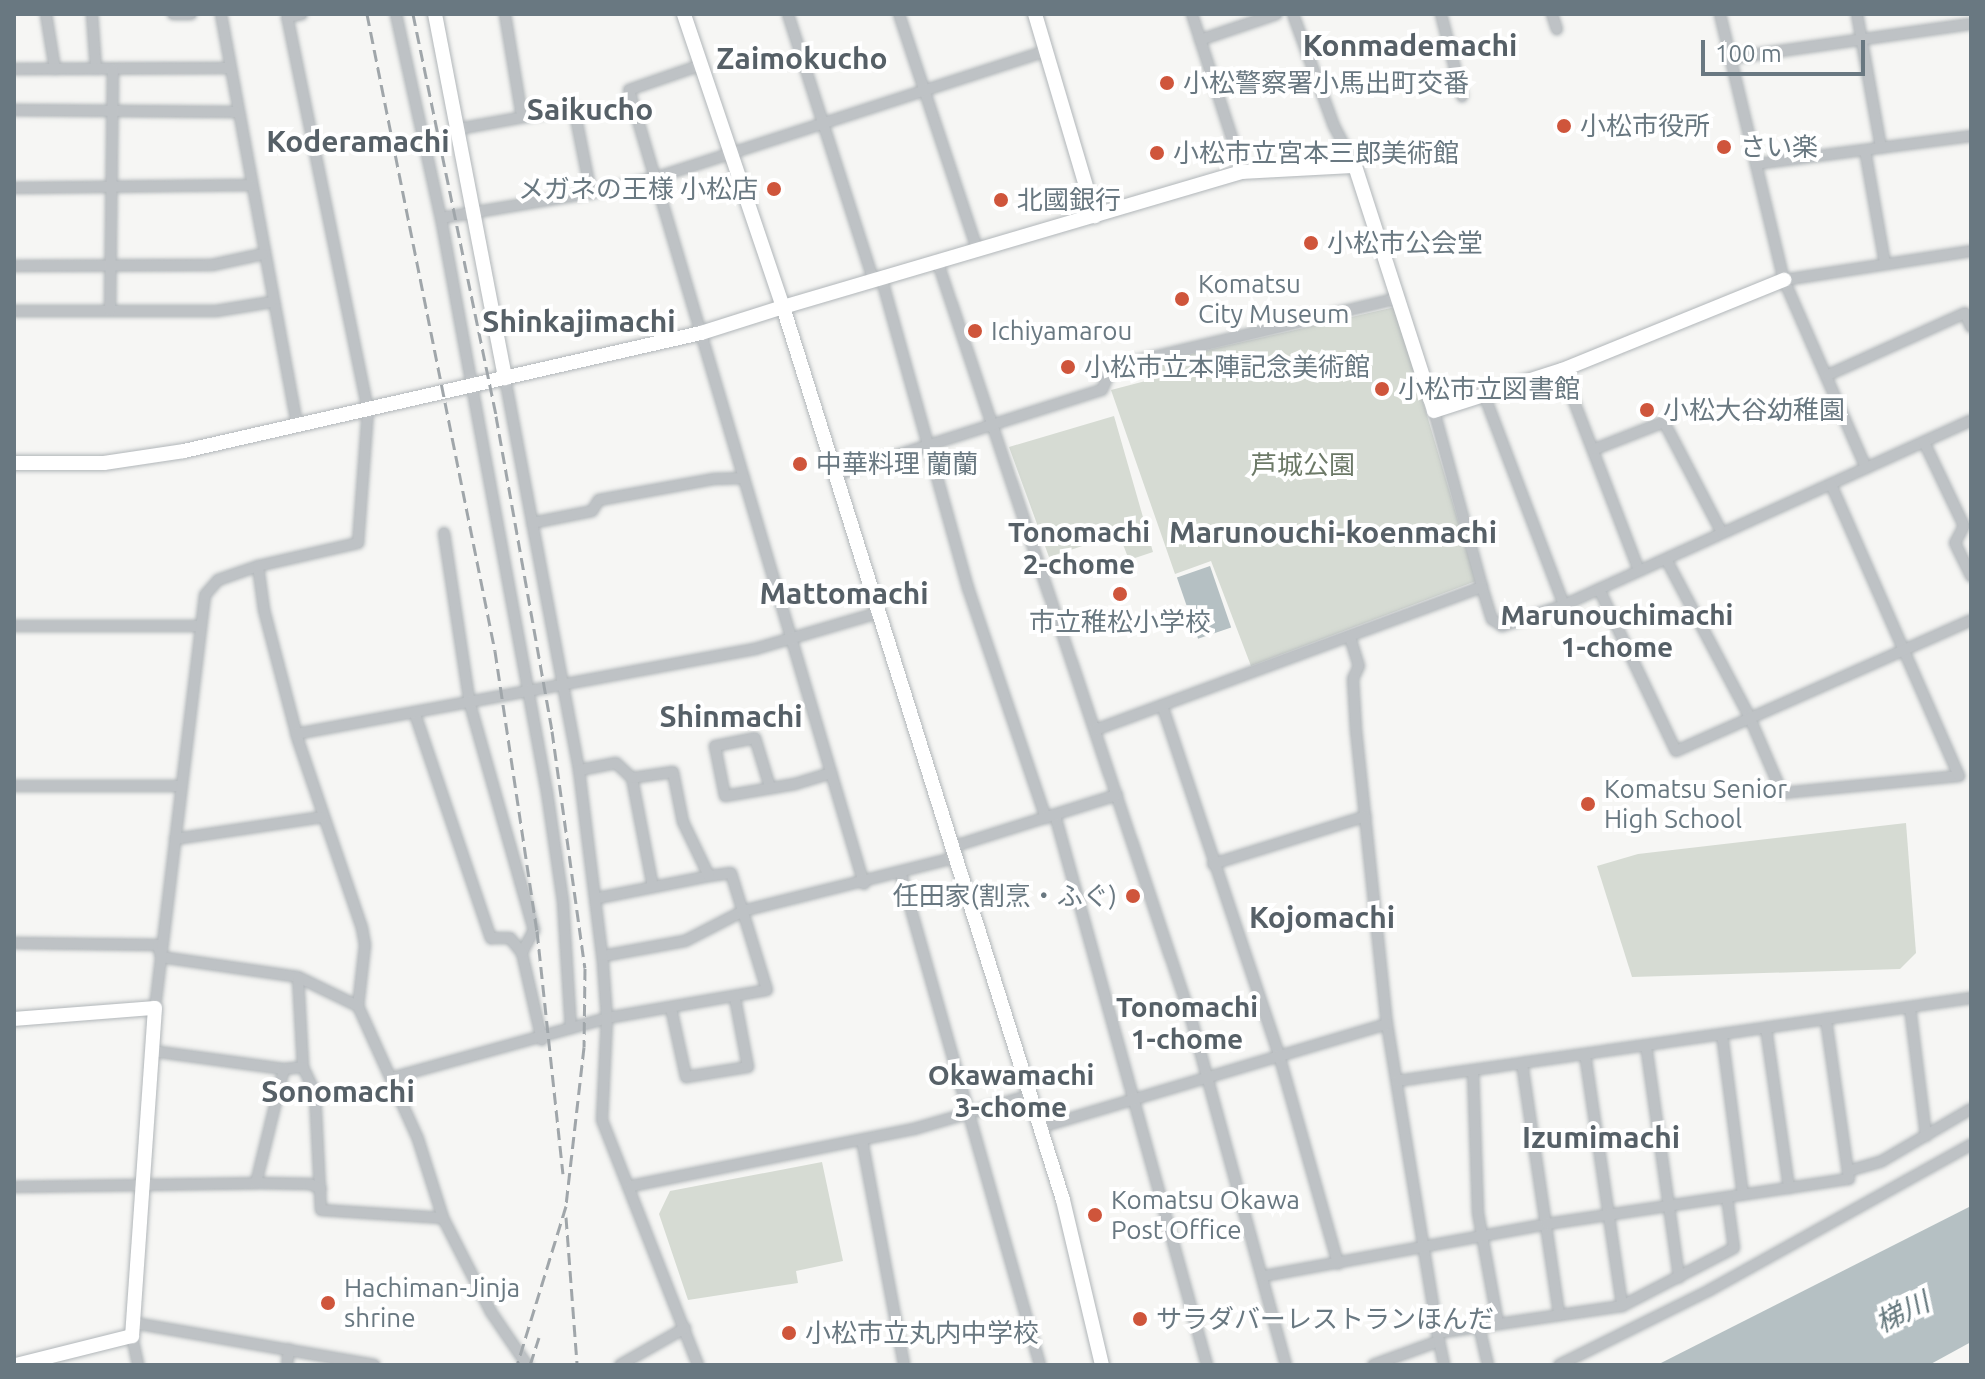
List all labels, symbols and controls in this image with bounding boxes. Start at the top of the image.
scale bar [1705,24,1869,74]
district label: Konmademachi [1303,27,1517,63]
district label: Zaimokucho [716,40,888,76]
text: 100 m [1715,40,1782,67]
place label: 小松警察署小馬出町交番 [1183,67,1469,99]
marker: 小松警察署小馬出町交番 [1158,74,1176,92]
district label: Saikucho [527,91,653,127]
place label: 小松市役所 [1580,110,1710,142]
marker: 小松市役所 [1555,117,1573,135]
district label: Koderamachi [266,123,450,159]
place label: さい楽 [1740,131,1818,163]
place label: 小松市立宮本三郎美術館 [1173,137,1459,169]
marker: さい楽 [1715,138,1733,156]
marker: 小松市立宮本三郎美術館 [1148,144,1166,162]
place label: メガネの王様 小松店 [518,173,758,205]
marker: メガネの王様 小松店 [765,180,783,198]
place label: 北國銀行 [1017,184,1121,216]
marker: 北國銀行 [992,191,1010,209]
place label: 小松市公会堂 [1327,227,1483,259]
marker: 小松市公会堂 [1302,234,1320,252]
place label: Komatsu City Museum [1198,268,1349,330]
marker: Komatsu City Museum [1173,290,1191,308]
district label: Shinkajimachi [482,303,676,339]
place label: Ichiyamarou [991,315,1132,347]
marker: Ichiyamarou [966,322,984,340]
place label: 小松市立本陣記念美術館 [1084,351,1370,383]
marker: 小松市立本陣記念美術館 [1059,358,1077,376]
place label: 小松市立図書館 [1398,373,1580,405]
marker: 小松市立図書館 [1373,380,1391,398]
place label: 小松大谷幼稚園 [1663,394,1845,426]
marker: 小松大谷幼稚園 [1638,401,1656,419]
place label: 中華料理 蘭蘭 [816,448,978,480]
park label: 芦城公園 [1251,449,1355,481]
marker: 中華料理 蘭蘭 [791,455,809,473]
district label: Marunouchi-koenmachi [1169,514,1497,550]
district label: Tonomachi 2-chome [1008,515,1150,581]
district label: Mattomachi [759,575,929,611]
marker: 市立稚松小学校 [1111,585,1129,603]
district label: Marunouchimachi 1-chome [1501,598,1733,664]
place label: 市立稚松小学校 [1029,606,1211,638]
district label: Shinmachi [659,698,803,734]
place label: Komatsu Senior High School [1604,773,1787,834]
marker: Komatsu Senior High School [1579,795,1597,813]
place label: 任田家(割烹・ふぐ) [893,880,1117,912]
marker: 任田家(割烹・ふぐ) [1124,887,1142,905]
district label: Kojomachi [1249,899,1395,935]
district label: Tonomachi 1-chome [1116,990,1258,1056]
district label: Okawamachi 3-chome [928,1058,1094,1124]
district label: Sonomachi [261,1073,415,1109]
district label: Izumimachi [1522,1119,1680,1155]
place label: Komatsu Okawa Post Office [1111,1184,1300,1246]
marker: Komatsu Okawa Post Office [1086,1206,1104,1224]
place label: Hachiman-Jinja shrine [344,1272,520,1334]
water label: 梯川 [1869,1285,1935,1339]
marker: Hachiman-Jinja shrine [319,1294,337,1312]
place label: サラダバーレストランほんだ [1156,1303,1494,1335]
marker: サラダバーレストランほんだ [1131,1310,1149,1328]
place label: 小松市立丸内中学校 [805,1317,1039,1349]
marker: 小松市立丸内中学校 [780,1324,798,1342]

